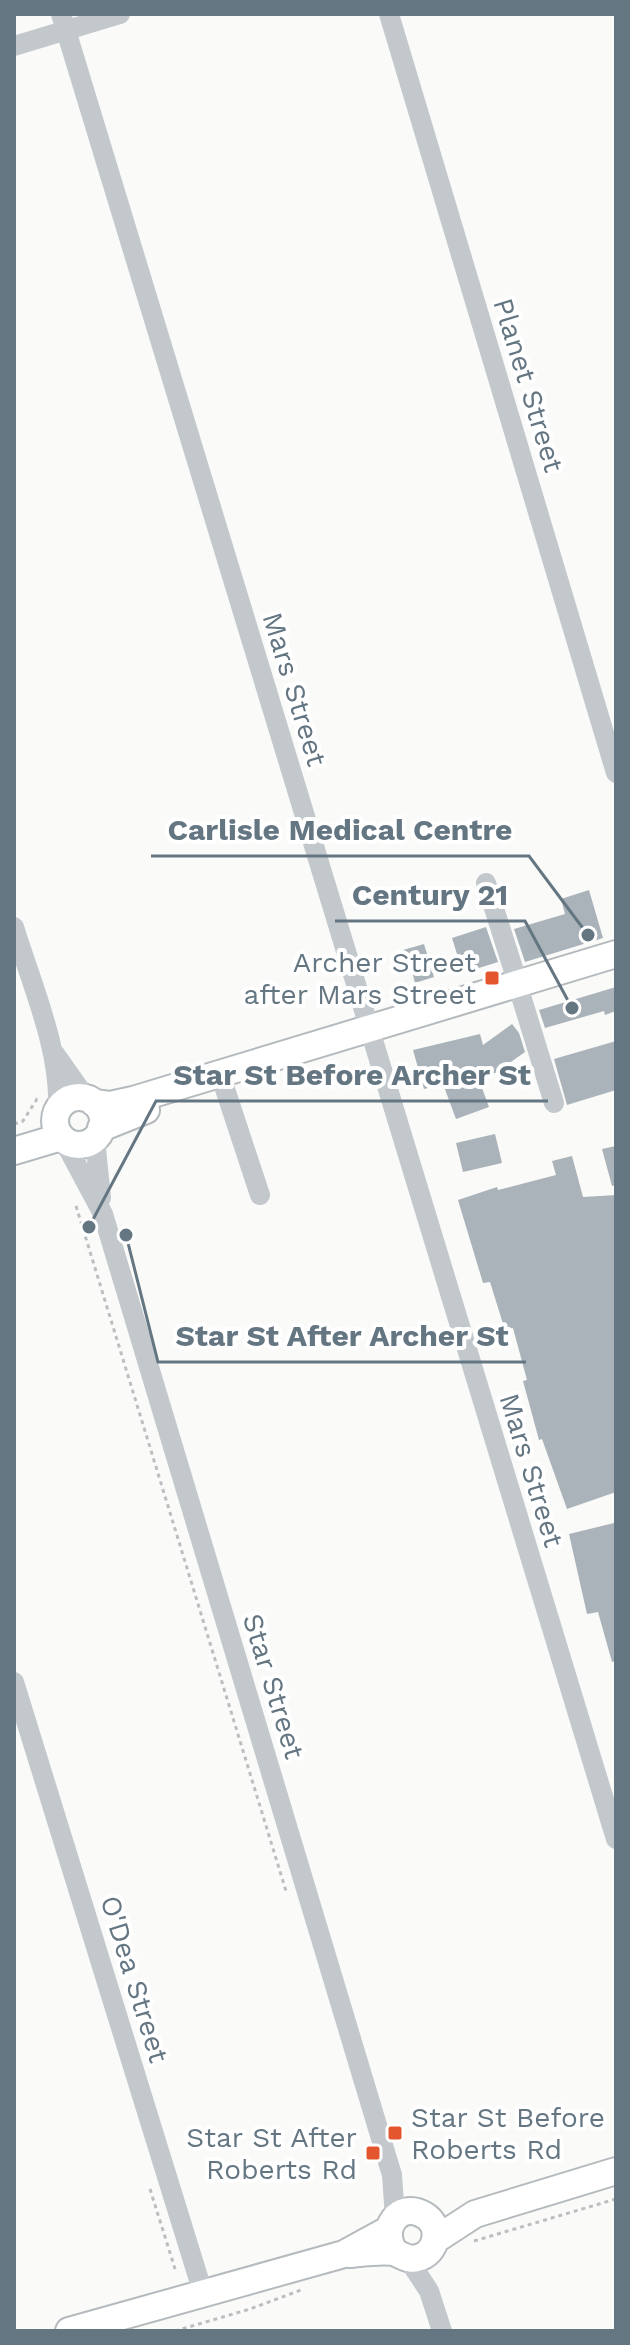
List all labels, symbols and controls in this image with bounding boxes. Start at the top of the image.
street label: Planet Street [486,294,571,476]
street label: Mars Street [255,608,334,770]
callout: Carlisle Medical Centre [151,802,529,856]
text: Carlisle Medical Centre [168,812,512,847]
callout: Century 21 [335,867,525,921]
text: Century 21 [352,877,508,912]
place label: Archer Street after Mars Street [243,946,476,1011]
marker: Archer Street after Mars Street [483,969,501,987]
callout: Star St Before Archer St [156,1047,548,1101]
text: Star St Before Archer St [173,1057,531,1092]
callout: Star St After Archer St [158,1308,526,1362]
text: Star St After Archer St [175,1318,509,1353]
street label: Mars Street [492,1389,571,1551]
street label: Star Street [236,1610,311,1763]
street label: O'Dea Street [93,1892,176,2067]
place label: Star St Before Roberts Rd [411,2101,605,2166]
place label: Star St After Roberts Rd [186,2121,357,2186]
marker: Star St Before Roberts Rd [386,2124,404,2142]
marker: Star St After Roberts Rd [364,2144,382,2162]

